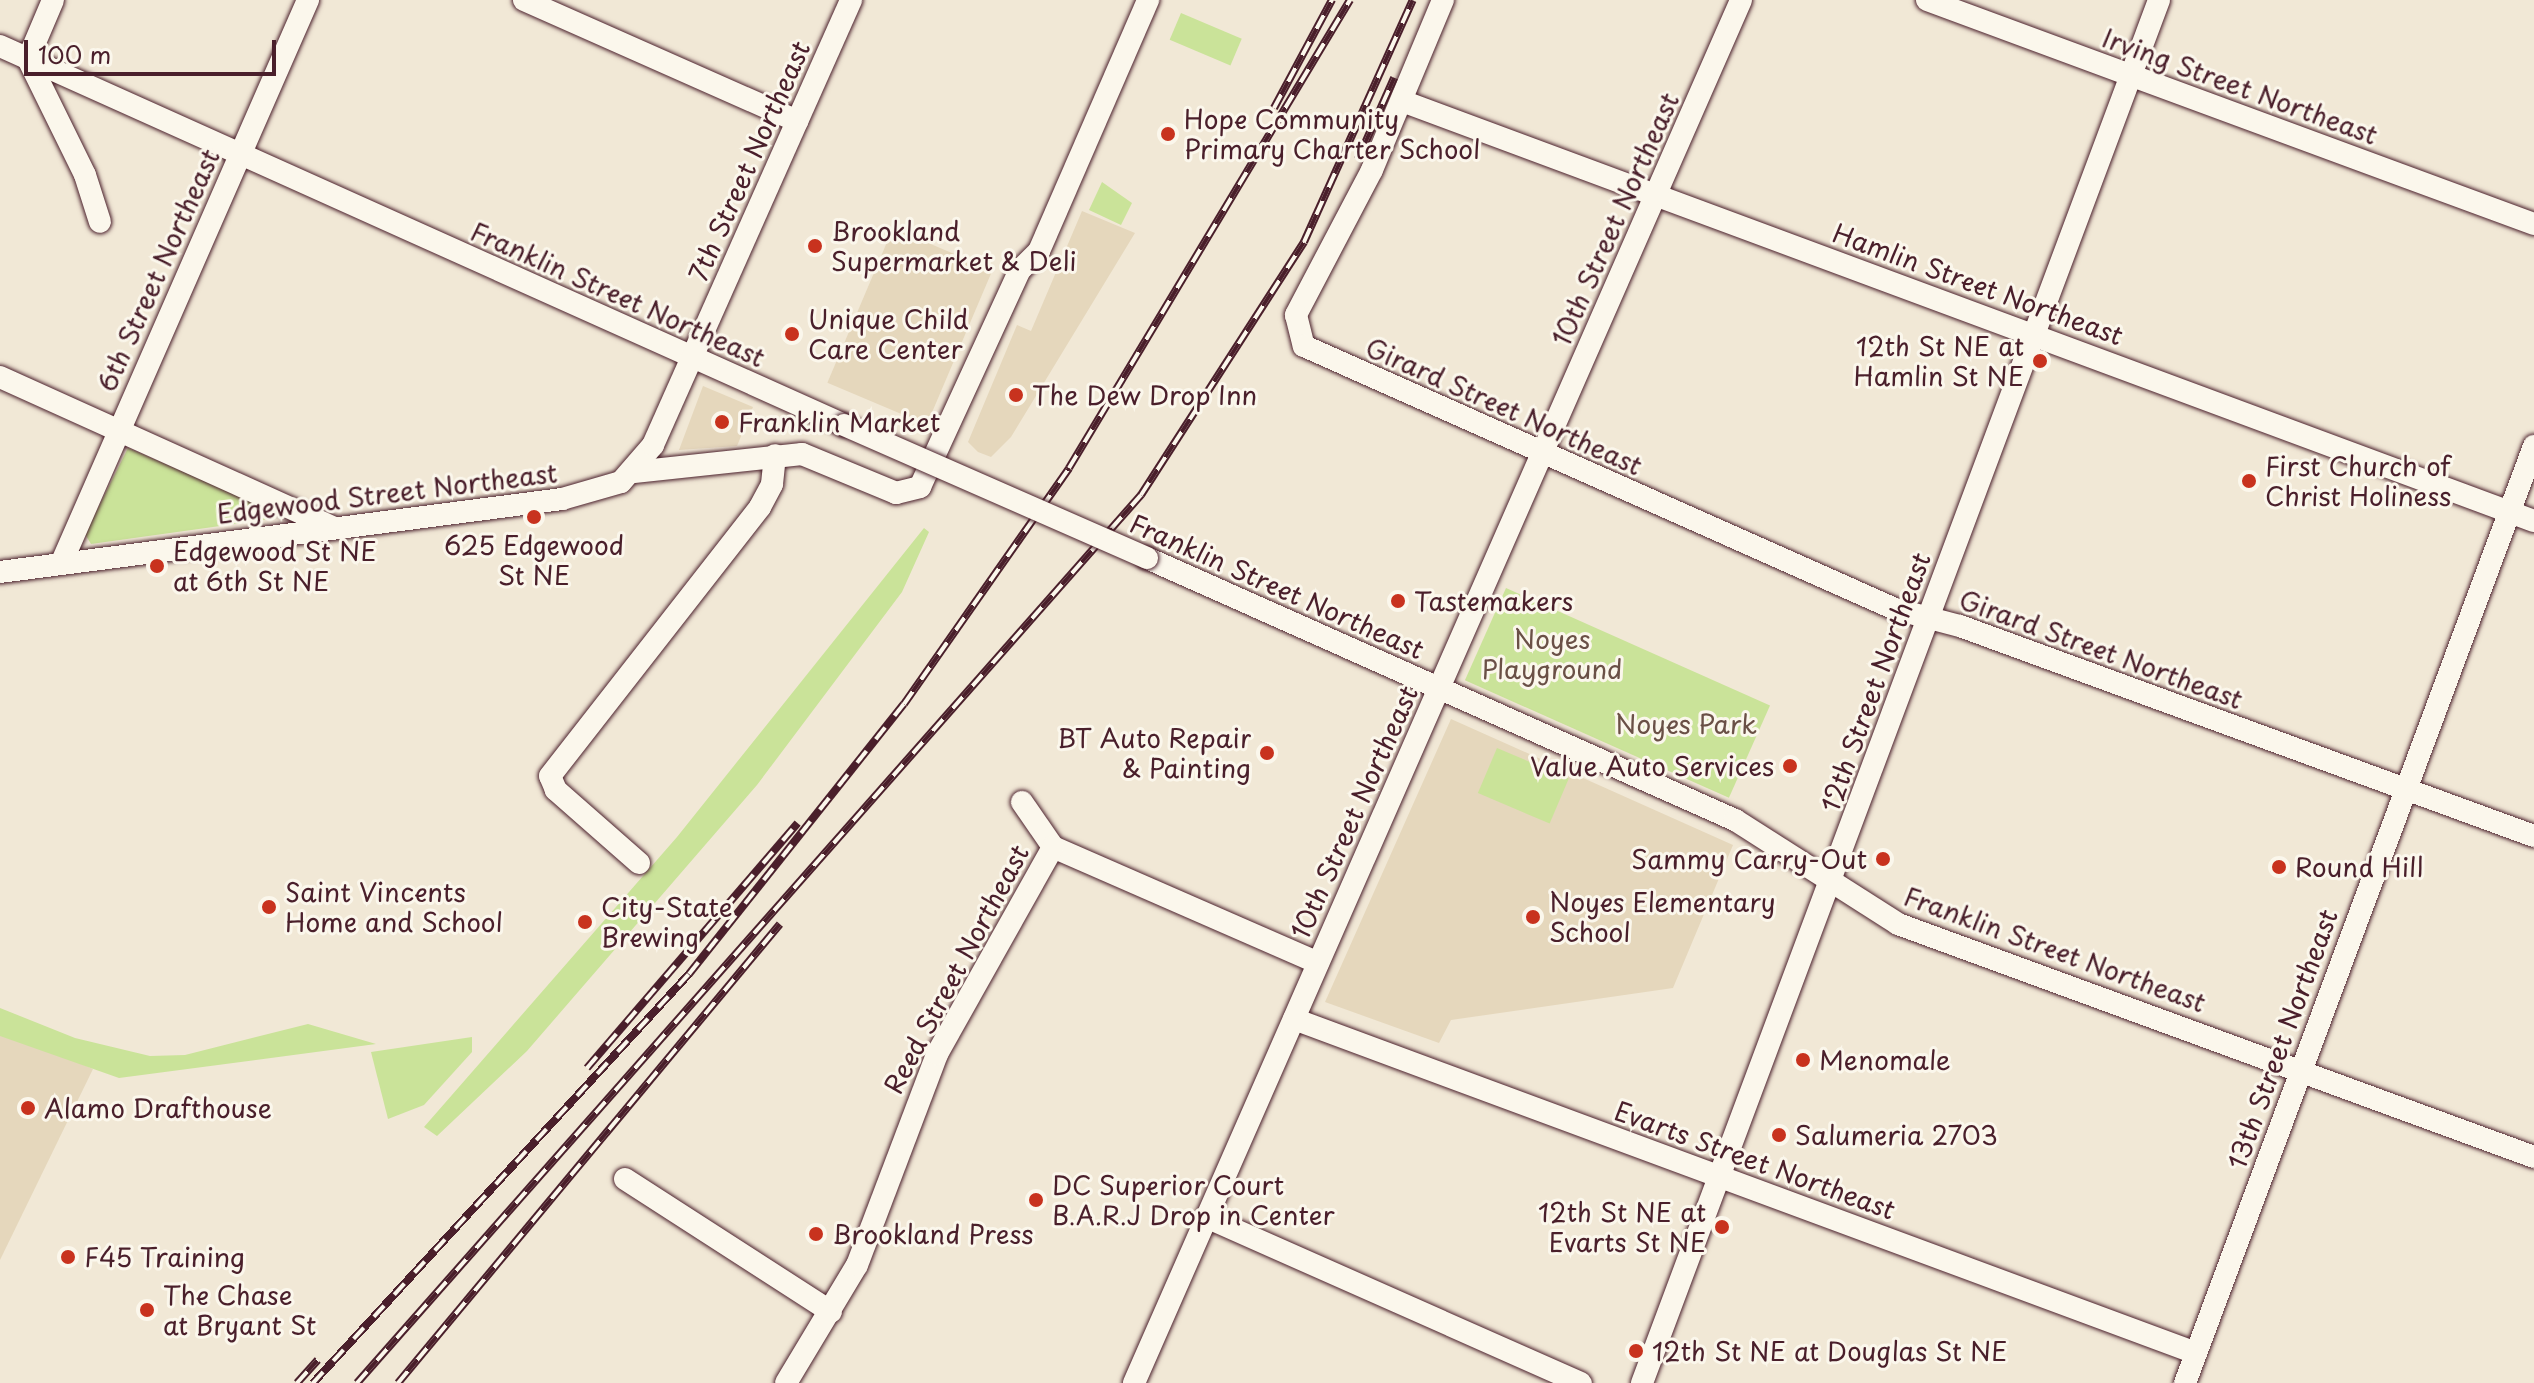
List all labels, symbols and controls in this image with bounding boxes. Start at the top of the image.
street label: Irving Street Northeast [2099,22,2381,150]
scale bar [28,24,280,74]
text: 100 m [38,36,111,72]
street label: 7th Street Northeast [682,36,816,286]
street label: 10th Street Northeast [1545,87,1685,351]
place label: Hope Community Primary Charter School [1184,103,1483,164]
marker: Hope Community Primary Charter School [1159,125,1177,143]
street label: 6th Street Northeast [90,143,226,397]
street label: Franklin Street Northeast [464,214,772,374]
place label: Brookland Supermarket & Deli [831,215,1079,276]
street label: Hamlin Street Northeast [1827,216,2129,352]
marker: Brookland Supermarket & Deli [806,237,824,255]
place label: Unique Child Care Center [808,303,969,364]
marker: Unique Child Care Center [783,325,801,343]
street label: Girard Street Northeast [1360,330,1648,482]
place label: 12th St NE at Hamlin St NE [1853,330,2024,392]
marker: 12th St NE at Hamlin St NE [2031,352,2049,370]
place label: The Dew Drop Inn [1032,379,1260,411]
marker: The Dew Drop Inn [1007,386,1025,404]
place label: Franklin Market [738,406,941,438]
marker: Franklin Market [713,413,731,431]
place label: First Church of Christ Holiness [2265,450,2452,512]
street label: Edgewood Street Northeast [215,457,559,529]
marker: First Church of Christ Holiness [2240,472,2258,490]
street label: Franklin Street Northeast [1123,506,1431,666]
marker: 625 Edgewood St NE [525,508,543,526]
place label: 625 Edgewood St NE [443,529,625,590]
place label: Edgewood St NE at 6th St NE [173,535,375,596]
street label: 12th Street Northeast [1813,547,1937,817]
marker: Edgewood St NE at 6th St NE [148,557,166,575]
street label: Girard Street Northeast [1954,583,2248,715]
place label: Tastemakers [1414,585,1573,617]
marker: Tastemakers [1389,592,1407,610]
park label: Noyes Playground [1482,623,1622,684]
street label: 10th Street Northeast [1284,680,1424,944]
park label: Noyes Park [1614,708,1758,740]
place label: BT Auto Repair & Painting [1058,722,1251,784]
marker: BT Auto Repair & Painting [1258,744,1276,762]
place label: Value Auto Services [1530,750,1774,782]
marker: Value Auto Services [1781,757,1799,775]
street label: Reed Street Northeast [877,838,1035,1100]
place label: Sammy Carry-Out [1632,843,1867,875]
marker: Sammy Carry-Out [1874,850,1892,868]
place label: Round Hill [2295,851,2423,883]
marker: Round Hill [2270,858,2288,876]
place label: Saint Vincents Home and School [285,876,504,938]
street label: Franklin Street Northeast [1898,879,2212,1019]
place label: Noyes Elementary School [1549,886,1778,948]
place label: City-State Brewing [601,891,733,952]
marker: Saint Vincents Home and School [260,898,278,916]
street label: 13th Street Northeast [2221,905,2343,1173]
marker: Noyes Elementary School [1524,908,1542,926]
marker: City-State Brewing [576,913,594,931]
place label: Menomale [1819,1044,1951,1076]
marker: Menomale [1794,1051,1812,1069]
place label: Alamo Drafthouse [44,1092,273,1124]
street label: Evarts Street Northeast [1610,1094,1900,1226]
marker: Alamo Drafthouse [19,1099,37,1117]
place label: Salumeria 2703 [1795,1119,1998,1151]
marker: Salumeria 2703 [1770,1126,1788,1144]
place label: DC Superior Court B.A.R.J Drop in Center [1052,1169,1339,1230]
marker: DC Superior Court B.A.R.J Drop in Center [1027,1191,1045,1209]
place label: 12th St NE at Evarts St NE [1535,1196,1706,1258]
place label: Brookland Press [832,1218,1035,1250]
marker: 12th St NE at Evarts St NE [1713,1218,1731,1236]
marker: Brookland Press [807,1225,825,1243]
place label: F45 Training [84,1241,247,1273]
marker: F45 Training [59,1248,77,1266]
place label: The Chase at Bryant St [163,1279,318,1340]
marker: The Chase at Bryant St [138,1301,156,1319]
place label: 12th St NE at Douglas St NE [1652,1335,2010,1367]
marker: 12th St NE at Douglas St NE [1627,1342,1645,1360]

